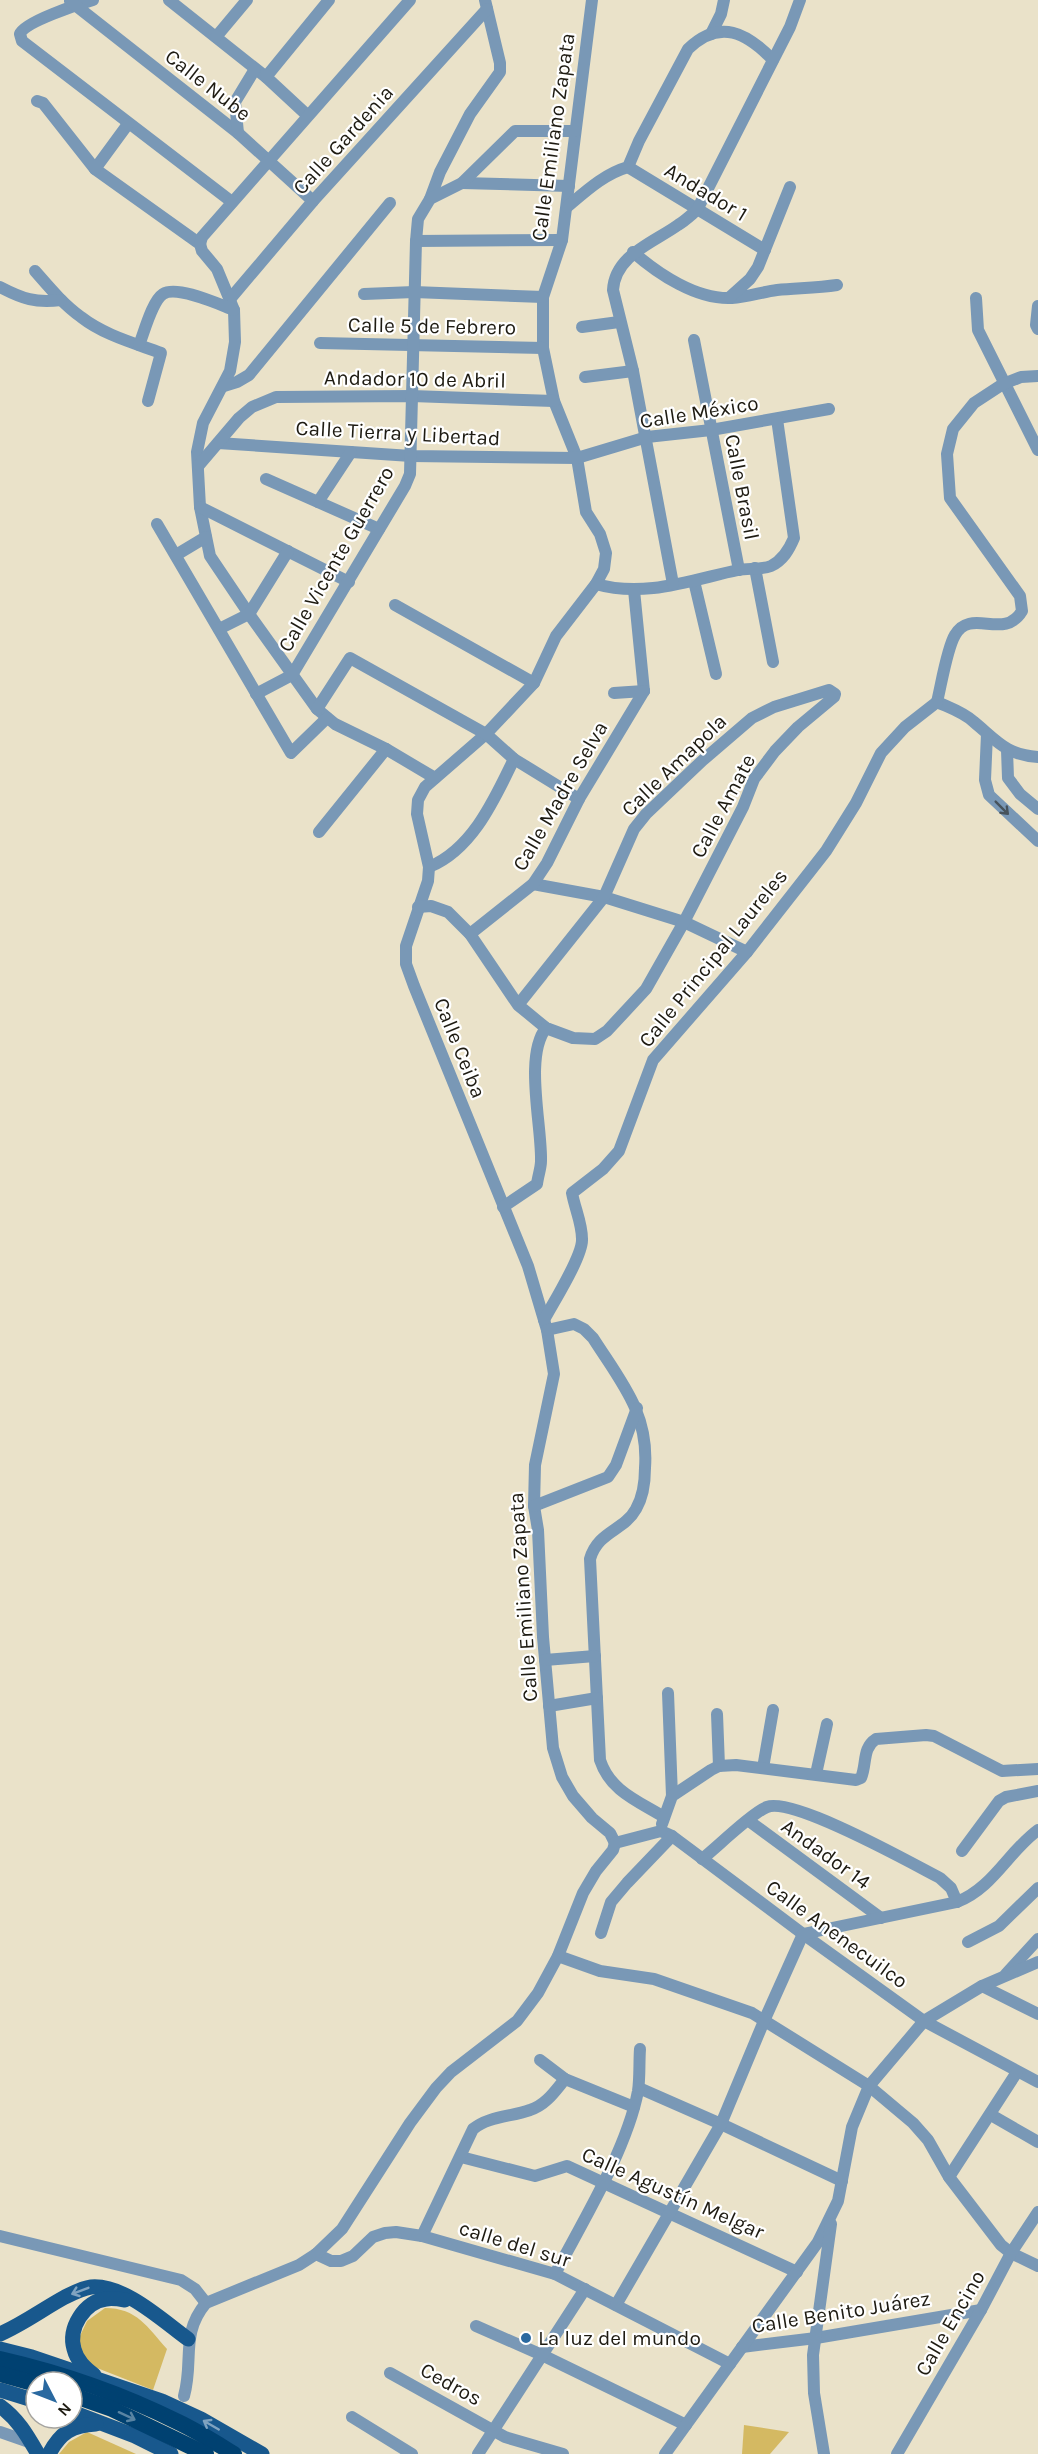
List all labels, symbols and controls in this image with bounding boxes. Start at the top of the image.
street label: Calle Emiliano Zapata [527,31,579,243]
street label: Calle Nube [160,44,256,126]
street label: Calle Gardenia [288,81,398,199]
street label: Andador 1 [660,158,752,226]
street label: Calle 5 de Febrero [348,313,516,339]
street label: Andador 10 de Abril [324,365,506,393]
street label: Calle México [638,391,760,433]
street label: Calle Tierra y Libertad [295,416,501,450]
street label: Calle Brasil [720,432,764,542]
street label: Calle Vicente Guerrero [273,462,399,656]
street label: Calle Amapola [617,709,731,821]
street label: Calle Madre Selva [507,717,613,875]
street label: Calle Amate [686,750,760,862]
one-way arrow [994,801,1009,816]
street label: Calle Principal Laureles [634,864,792,1052]
street label: Calle Ceiba [429,994,491,1102]
street label: Calle Emiliano Zapata [504,1492,542,1702]
street label: Andador 14 [777,1814,875,1894]
street label: Calle Anenecuilco [762,1875,912,1993]
street label: Calle Agustín Melgar [578,2142,768,2244]
street label: calle del sur [456,2216,574,2272]
street label: Calle Encino [910,2266,990,2380]
street label: Calle Benito Juárez [750,2286,932,2338]
one-way arrow [71,2287,90,2298]
place label: La luz del mundo [538,2326,701,2350]
marker: La luz del mundo [519,2331,533,2345]
street label: Cedros [416,2357,486,2411]
north arrow [24,2370,84,2430]
text: N [54,2399,76,2420]
one-way arrow [117,2410,135,2422]
one-way arrow [203,2419,220,2431]

